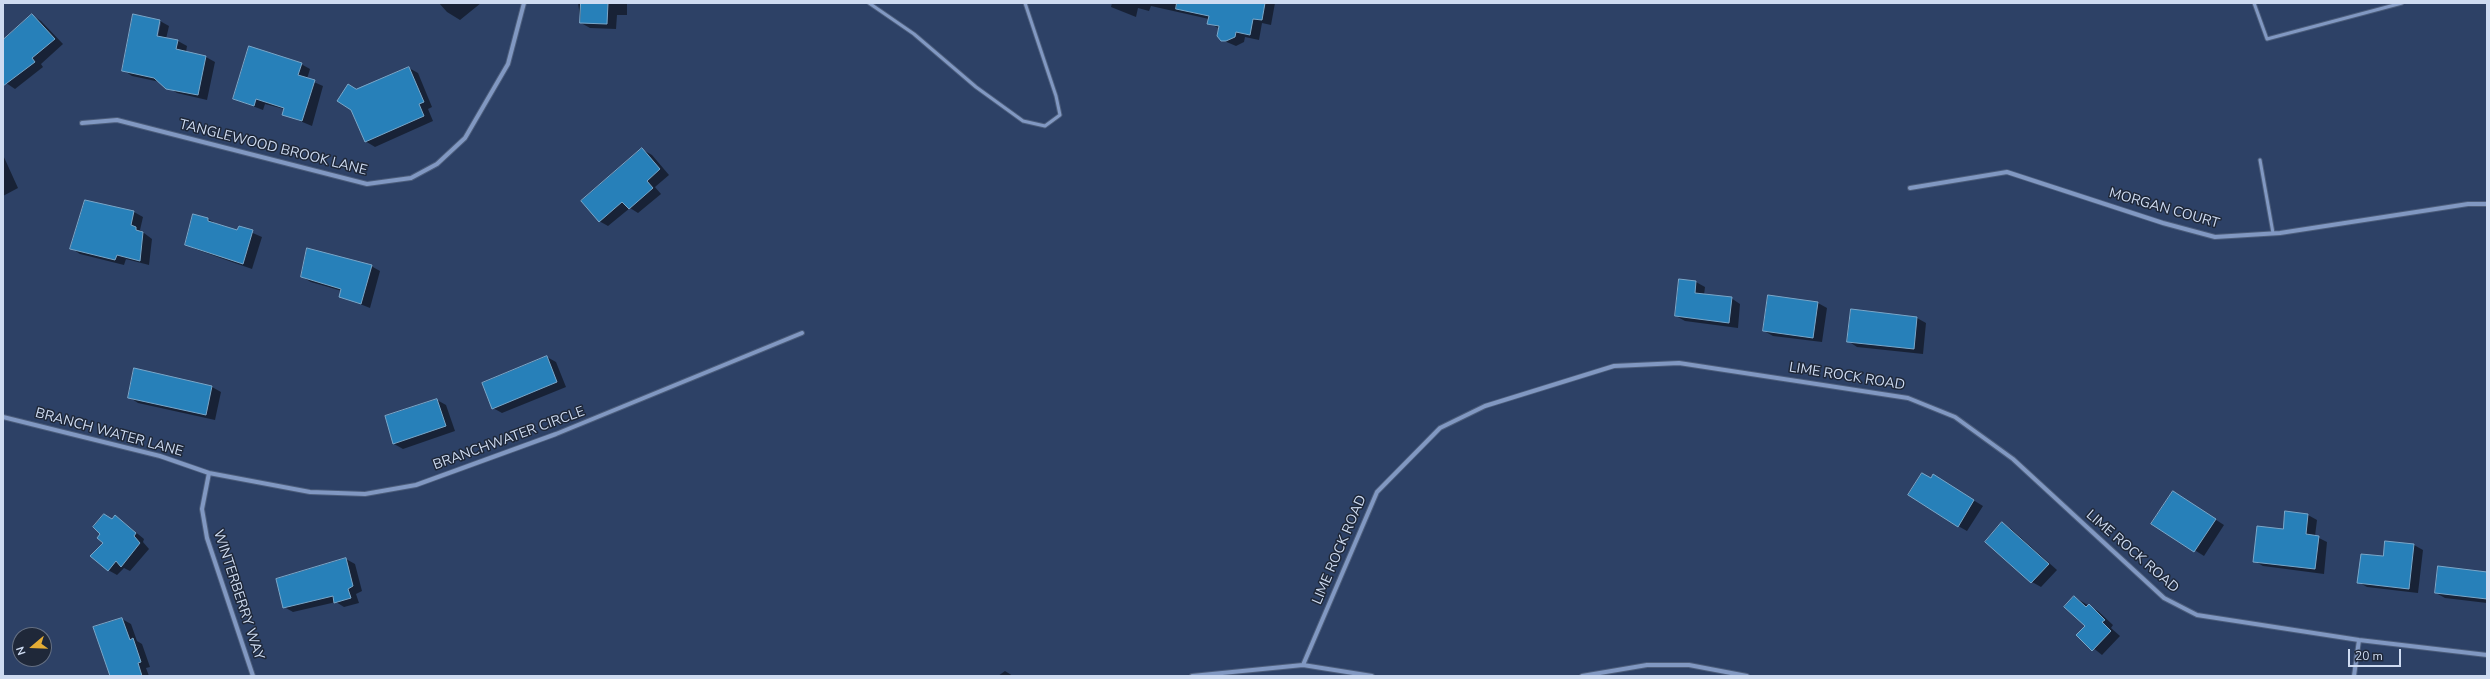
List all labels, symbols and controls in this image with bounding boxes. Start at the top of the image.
street label: TANGLEWOOD BROOK LANE [177,116,369,180]
street label: MORGAN COURT [2107,185,2221,233]
street label: LIME ROCK ROAD [1788,360,1906,394]
street label: BRANCHWATER CIRCLE [431,404,587,474]
street label: BRANCH WATER LANE [33,405,185,461]
street label: LIME ROCK ROAD [1309,493,1371,607]
street label: LIME ROCK ROAD [2082,507,2182,597]
street label: WINTERBERRY WAY [209,528,267,662]
north arrow [12,627,52,667]
scale bar [2350,641,2403,667]
text: N [13,644,30,657]
text: 20 m [2355,648,2383,664]

